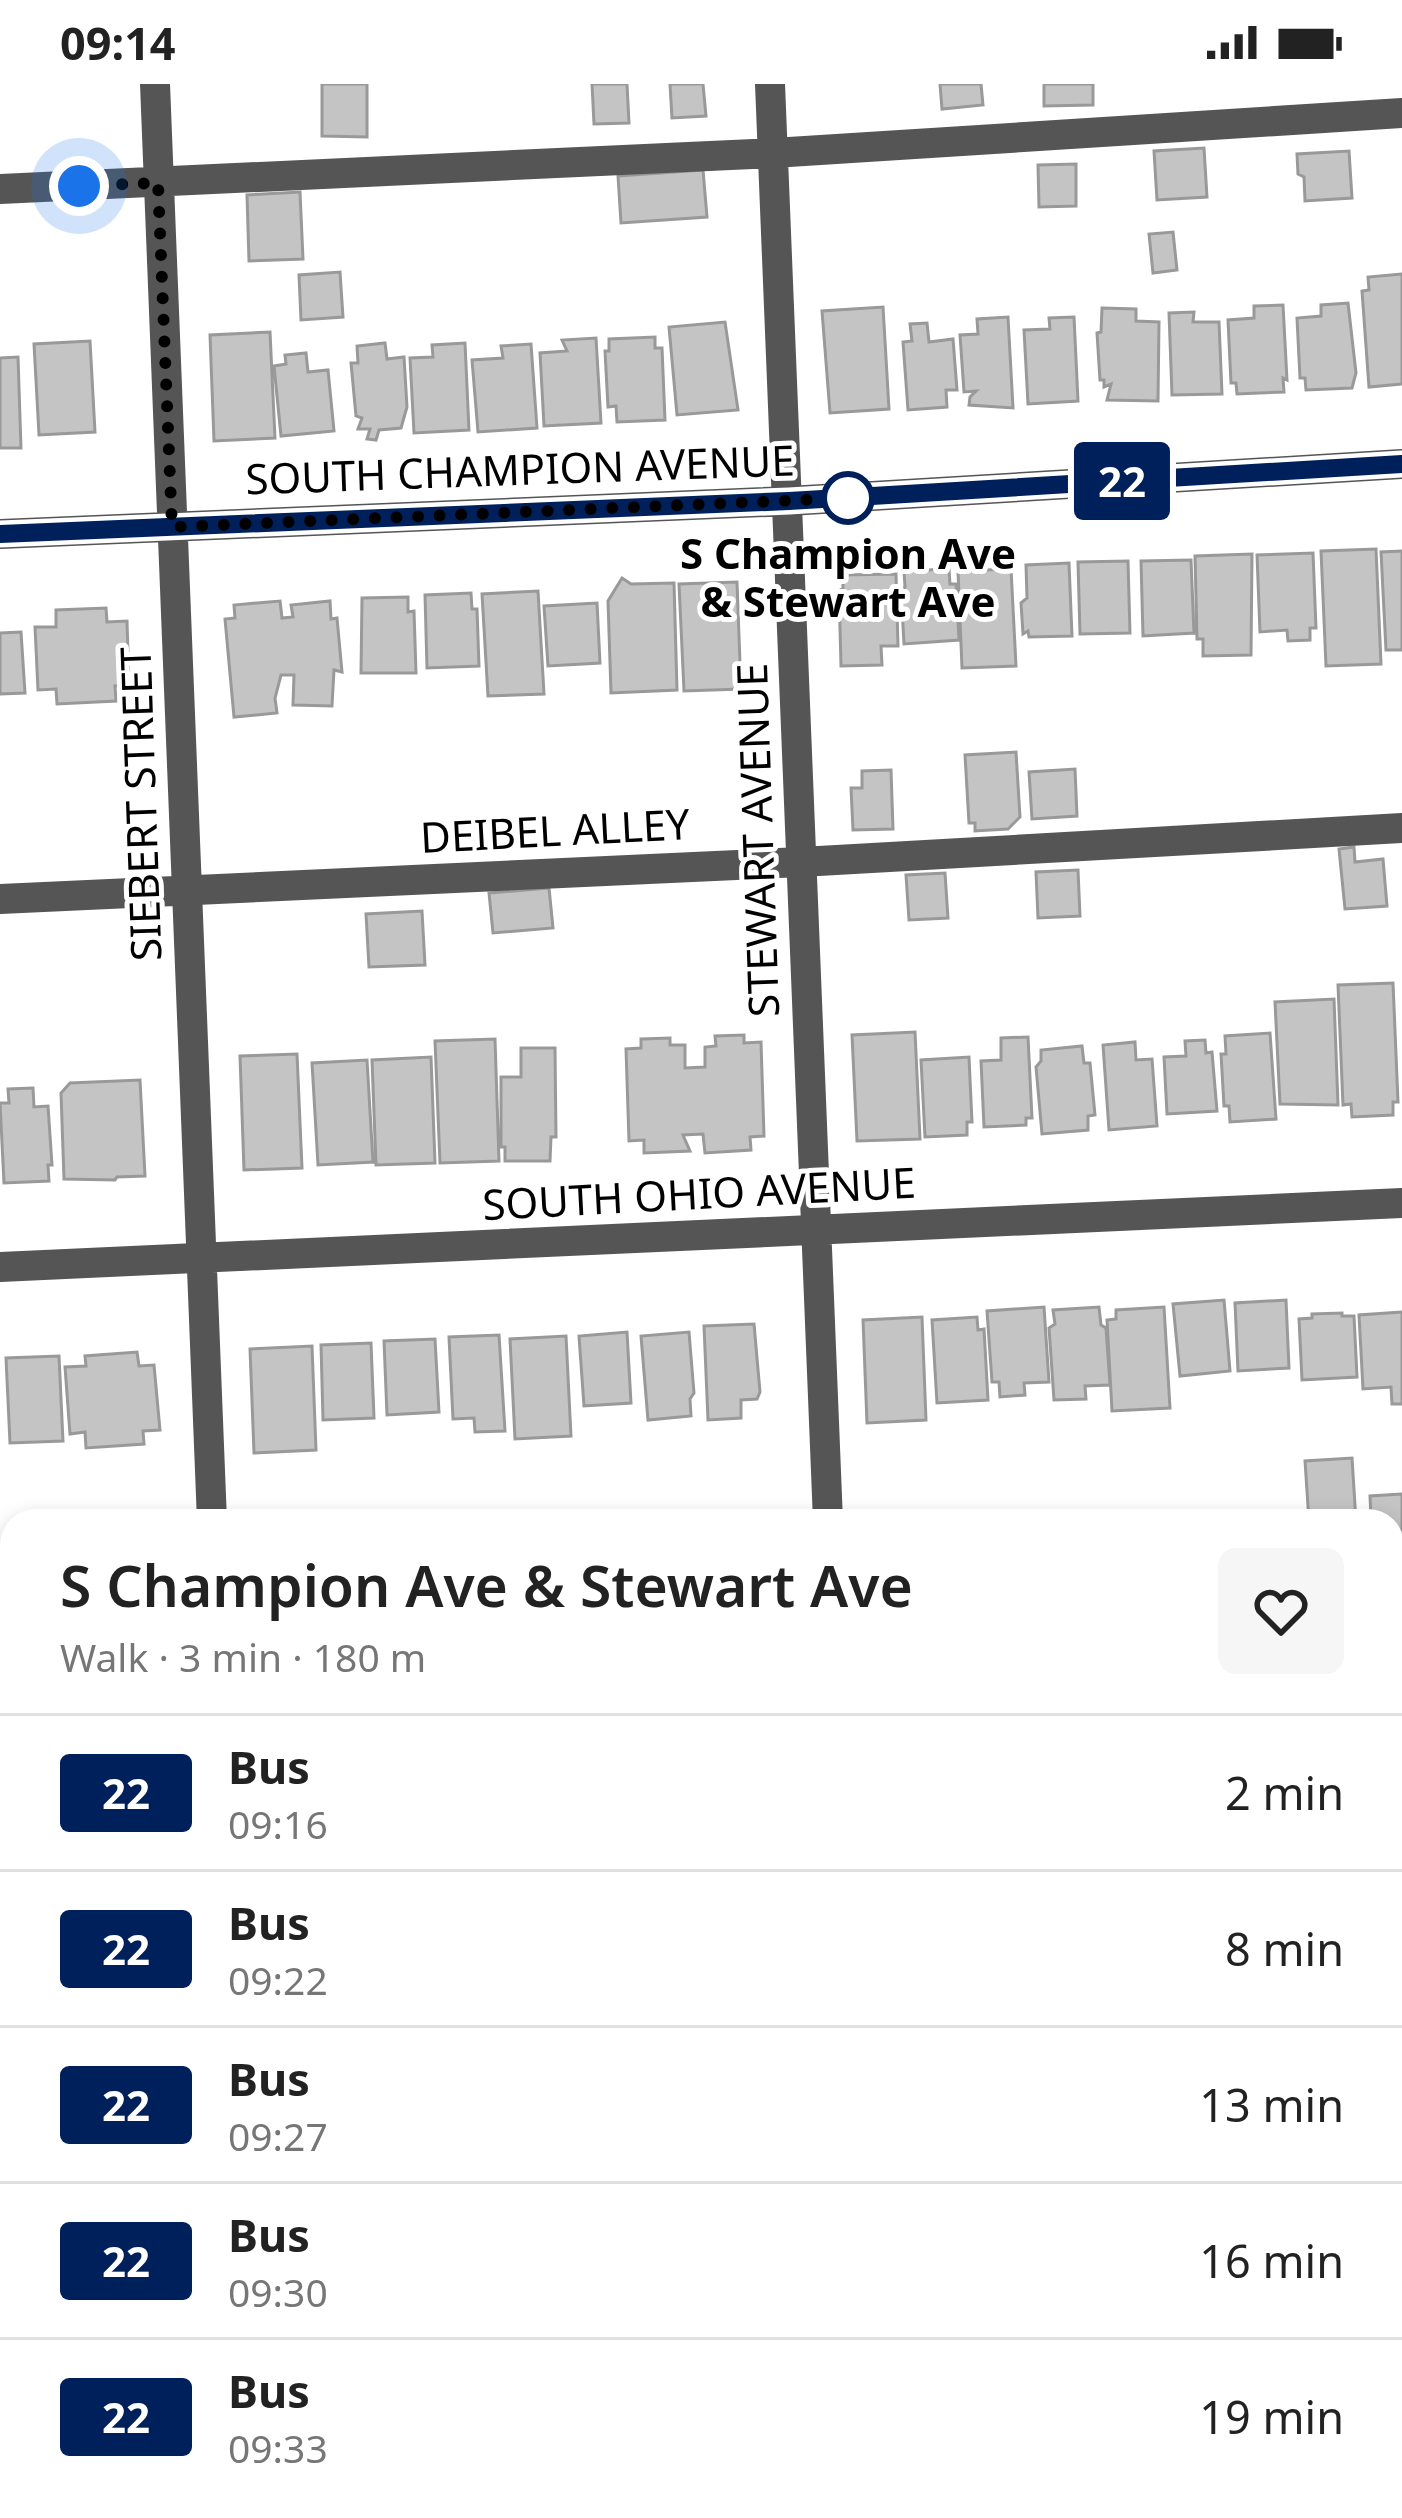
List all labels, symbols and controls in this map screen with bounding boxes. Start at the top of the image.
text: 09:14 [60,12,176,73]
your location [49,156,109,216]
street label: SOUTH CHAMPION AVENUE [244,430,796,507]
line badge: 22 [1068,442,1176,520]
text: 22 [1098,452,1146,509]
marker: S Champion Ave & Stewart Ave [823,473,873,523]
place label: S Champion Ave & Stewart Ave [680,524,1016,629]
street label: SIEBERT STREET [106,646,173,962]
street label: STEWART AVENUE [722,662,791,1018]
street label: DEIBEL ALLEY [419,794,691,865]
street label: SOUTH OHIO AVENUE [481,1153,917,1232]
text: S Champion Ave & Stewart Ave [60,1546,913,1624]
button: heart [1218,1548,1344,1674]
text: Walk · 3 min · 180 m [60,1630,426,1683]
text: Bus [228,1736,310,1797]
text: 2 min [1225,1762,1344,1823]
text: 22 [102,1764,150,1821]
text: 09:16 [228,1797,328,1850]
text: Bus [228,1892,310,1953]
text: 8 min [1225,1918,1344,1979]
text: 22 [102,1920,150,1977]
text: 09:22 [228,1953,328,2006]
text: Bus [228,2048,310,2109]
text: 13 min [1199,2074,1344,2135]
text: 22 [102,2076,150,2133]
text: 09:27 [228,2109,328,2162]
text: Bus [228,2204,310,2265]
text: 16 min [1199,2230,1344,2291]
text: 22 [102,2232,150,2289]
text: 09:30 [228,2265,328,2318]
text: Bus [228,2360,310,2421]
text: 19 min [1199,2386,1344,2447]
text: 22 [102,2388,150,2445]
text: 09:33 [228,2421,328,2474]

